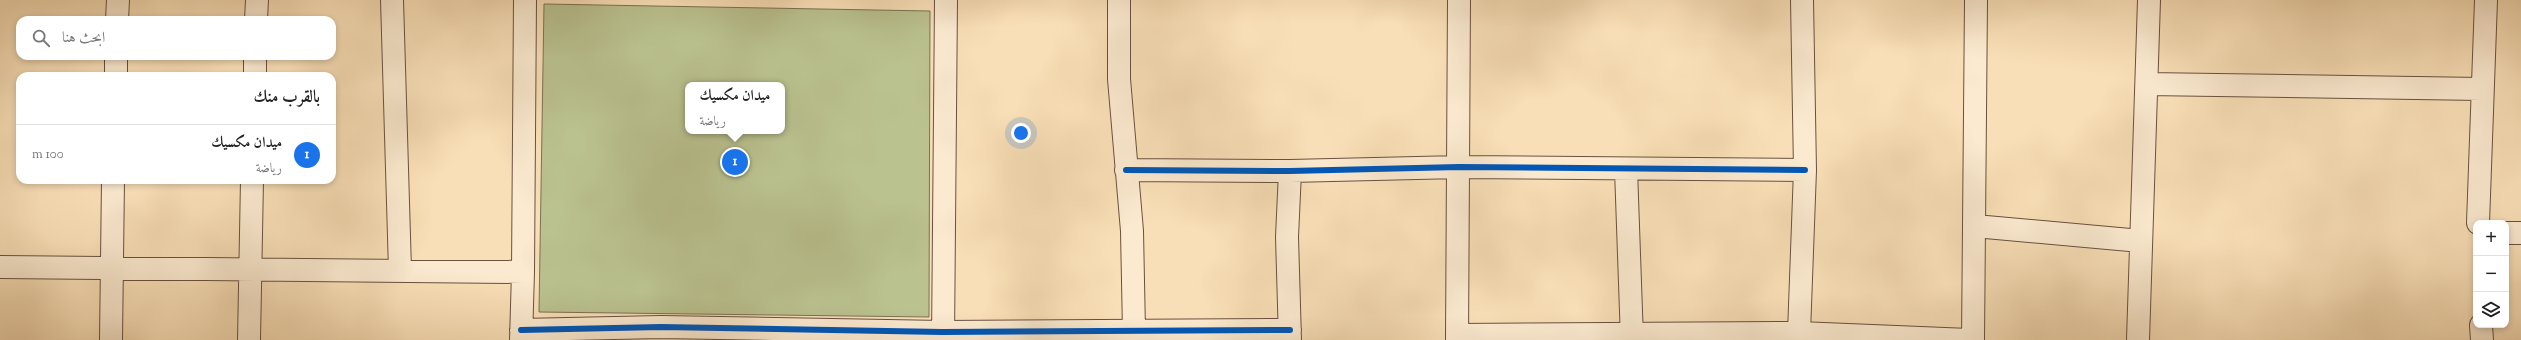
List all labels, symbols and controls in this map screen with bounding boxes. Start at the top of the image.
search box [16,16,336,60]
icon: search [30,27,52,49]
text: ابحث هنا [62,28,105,49]
popup [685,82,785,134]
text: بالقرب منك [254,86,320,110]
text: ميدان مكسيك [700,86,770,107]
text: رياضة [700,113,726,131]
your location [1011,123,1031,143]
text: ميدان مكسيك [211,133,282,154]
text: 100 m [32,146,64,164]
text: 1 [305,146,309,164]
pin: 1 [722,147,748,177]
text: رياضة [256,160,282,178]
map controls [2473,220,2509,328]
button: + [2473,220,2509,256]
button: − [2473,256,2509,292]
button: layers [2473,292,2509,328]

